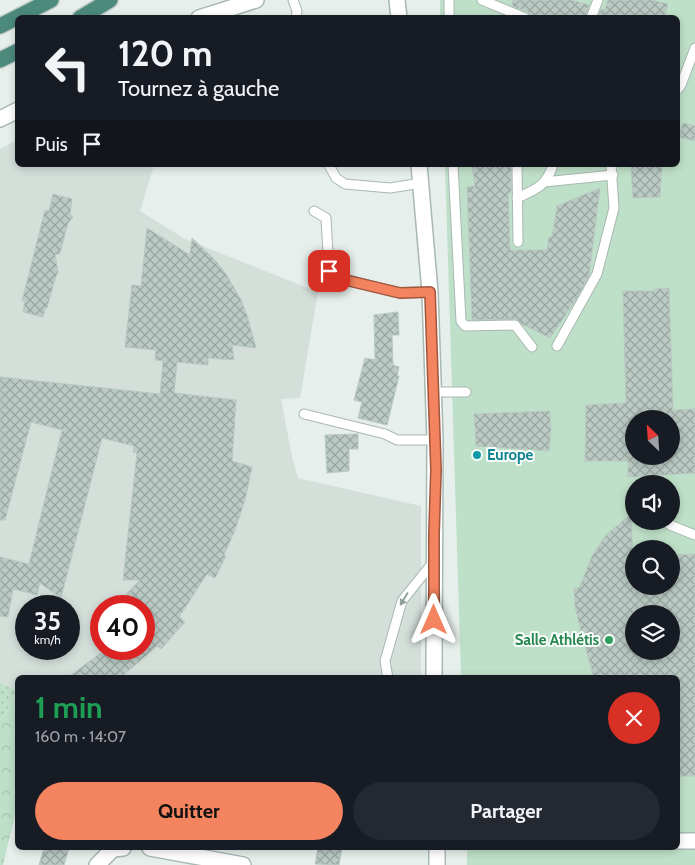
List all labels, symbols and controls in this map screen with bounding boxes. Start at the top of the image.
text: 120 m [118,32,212,75]
icon: left [35,35,100,100]
text: Tournez à gauche [118,75,279,102]
icon: arrive [78,130,106,158]
text: Puis [35,133,68,156]
pin [308,250,350,292]
icon: arrive [315,257,343,285]
north arrow [625,410,680,465]
map controls [625,410,680,660]
place label: Europe [487,446,534,464]
marker: Europe [471,449,483,461]
button: sound [625,475,680,530]
button: search [625,540,680,595]
one-way arrow [400,592,409,606]
position arrow [407,593,459,645]
speed limit sign: 40 [90,595,155,660]
button: layers [625,605,680,660]
text: 35 [34,606,61,636]
place label: Salle Athlétis [515,631,599,649]
text: km/h [34,632,61,647]
marker: Salle Athlétis [603,634,615,646]
text: 1 min [35,689,103,726]
button: close [608,692,660,744]
text: 160 m · 14:07 [35,727,126,746]
button: Quitter [35,782,343,840]
button: Partager [353,782,660,840]

